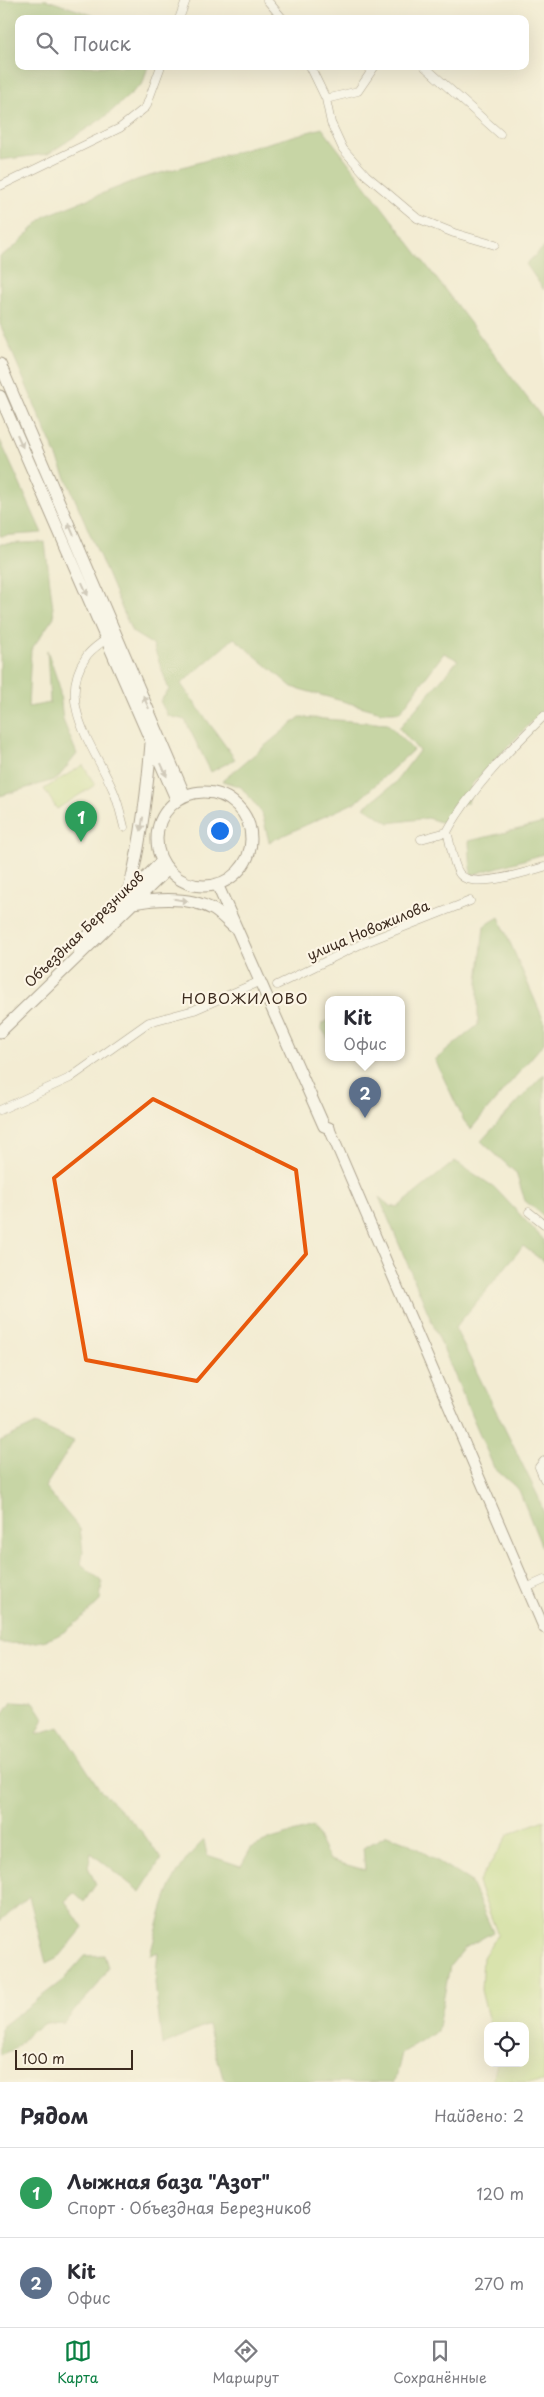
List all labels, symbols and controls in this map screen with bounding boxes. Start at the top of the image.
search box [15,15,529,70]
icon: search [33,29,61,57]
text: Поиск [73,29,131,57]
one-way arrow [16,434,24,448]
one-way arrow [67,521,75,536]
one-way arrow [81,582,89,596]
one-way arrow [142,695,150,709]
one-way arrow [160,763,168,777]
pin: 1 [65,801,97,842]
one-way arrow [138,816,146,832]
your location [207,818,233,844]
street label: Объездная Березников [19,866,149,992]
street label: улица Новожилова [304,895,433,965]
one-way arrow [174,897,190,905]
district label: НОВОЖИЛОВО [181,986,309,1009]
popup [325,996,405,1061]
text: Kit [343,1003,372,1031]
text: Офис [343,1031,387,1055]
pin: 2 [349,1077,381,1118]
map controls [484,2022,529,2067]
button: locate [484,2022,529,2067]
scale bar [15,2047,132,2070]
text: 100 m [22,2048,65,2069]
text: Рядом [20,2099,88,2131]
text: Найдено: 2 [434,2103,524,2127]
text: Лыжная база "Азот" [67,2167,270,2195]
text: 1 [32,2181,40,2205]
text: 120 m [477,2181,524,2205]
text: Спорт · Объездная Березников [67,2195,311,2219]
text: Kit [67,2257,96,2285]
text: 2 [30,2271,42,2295]
text: 270 m [474,2271,524,2295]
text: Офис [67,2285,110,2309]
tab: Карта [57,2337,98,2388]
tab: Маршрут [213,2337,279,2388]
tab: Сохранённые [393,2337,487,2388]

